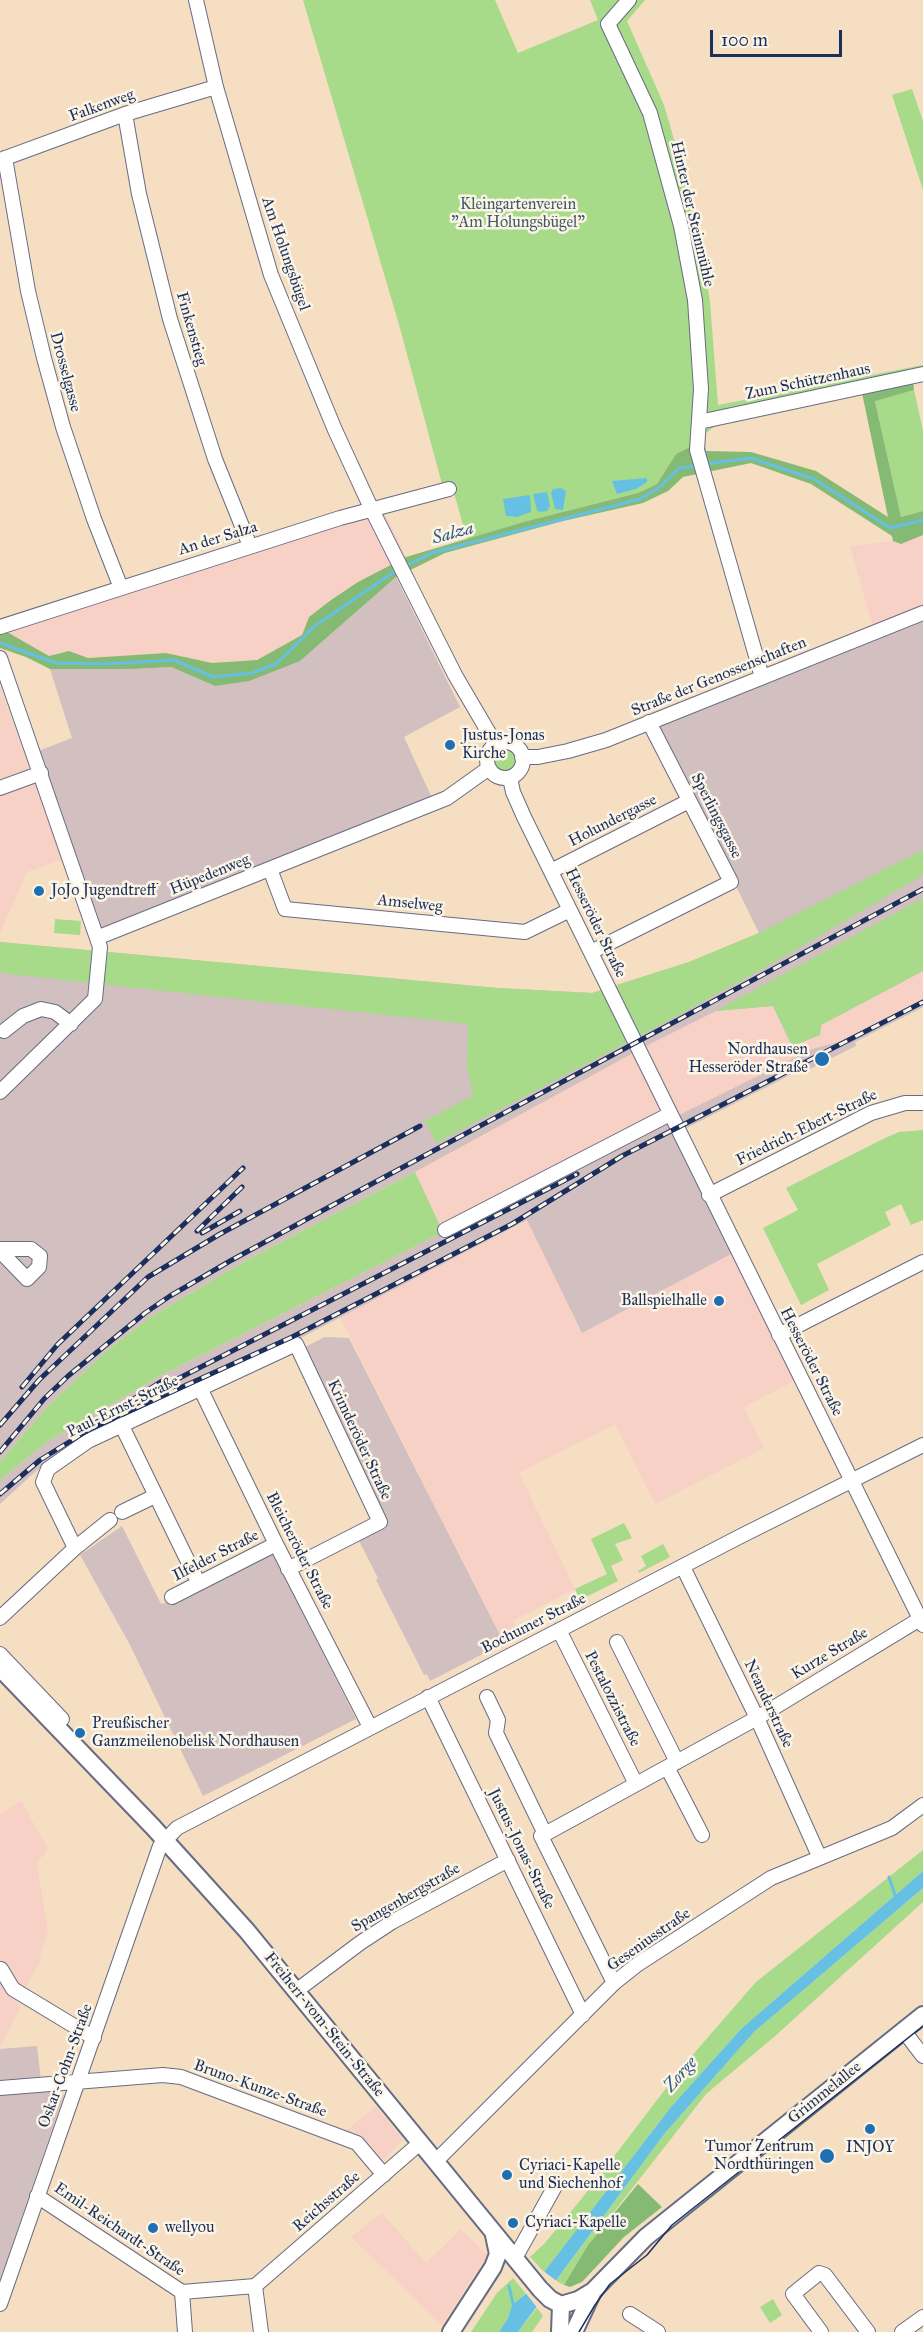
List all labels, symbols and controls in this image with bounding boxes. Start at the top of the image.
scale bar [713,18,845,56]
text: 100 m [721,29,768,51]
street label: Falkenweg [67,85,137,127]
street label: Hinter der Steinmühle [666,139,718,289]
street label: Am Holungsbügel [257,195,313,313]
park label: Kleingartenverein "Am Holungsbügel" [451,195,585,233]
street label: Finkenstieg [171,290,211,368]
street label: Drosselgasse [45,330,85,414]
street label: Zum Schützenhaus [744,359,872,405]
street label: An der Salza [176,518,260,560]
water label: Salza [430,518,476,550]
street label: Straße der Genossenschaften [629,633,809,721]
place label: Justus-Jonas Kirche [462,726,545,764]
marker: Justus-Jonas Kirche [443,738,457,752]
street label: Sperlingsgasse [686,770,746,862]
street label: Holundergasse [566,791,660,851]
street label: Hüpedenweg [167,850,253,900]
street label: Hesseröder Straße [560,865,630,981]
place label: JoJo Jugendtreff [51,881,156,901]
marker: JoJo Jugendtreff [32,884,46,898]
street label: Amselweg [376,891,444,917]
place label: Nordhausen Hesseröder Straße [689,1040,808,1078]
marker: Nordhausen Hesseröder Straße [813,1050,831,1068]
street label: Friedrich-Ebert-Straße [733,1086,881,1170]
place label: Ballspielhalle [621,1291,707,1311]
marker: Ballspielhalle [712,1294,726,1308]
street label: Hesseröder Straße [775,1304,847,1420]
street label: Paul-Ernst-Straße [64,1372,182,1442]
street label: Krimderöder Straße [323,1377,395,1503]
street label: Bleicheröder Straße [261,1489,337,1613]
street label: Ilfelder Straße [170,1526,262,1586]
street label: Bochumer Straße [478,1589,590,1659]
street label: Kurze Straße [788,1624,872,1684]
street label: Pestalozzistraße [580,1648,644,1750]
street label: Neanderstraße [739,1657,797,1751]
place label: Preußischer Ganzmeilenobelisk Nordhausen [92,1714,299,1752]
marker: Preußischer Ganzmeilenobelisk Nordhausen [73,1726,87,1740]
street label: Justus-Jonas-Straße [483,1786,559,1912]
street label: Spangenbergstraße [348,1859,464,1937]
street label: Geseniusstraße [604,1904,694,1976]
street label: Freiherr-vom-Stein-Straße [260,1949,388,2101]
street label: Oskar-Cohn-Straße [35,2001,97,2131]
water label: Zorge [660,2053,702,2097]
street label: Bruno-Kunze-Straße [191,2056,329,2122]
street label: Grimmelallee [785,2058,865,2128]
marker: INJOY [863,2122,877,2136]
place label: Tumor Zentrum Nordthüringen [705,2137,814,2175]
place label: INJOY [846,2138,894,2158]
marker: Tumor Zentrum Nordthüringen [818,2147,836,2165]
place label: Cyriaci-Kapelle und Siechenhof [519,2156,621,2194]
street label: Reichsstraße [289,2168,365,2236]
marker: Cyriaci-Kapelle und Siechenhof [500,2168,514,2182]
street label: Emil-Reichardt-Straße [50,2179,188,2281]
place label: Cyriaci-Kapelle [525,2213,626,2233]
marker: Cyriaci-Kapelle [506,2216,520,2230]
place label: wellyou [165,2218,214,2238]
marker: wellyou [146,2221,160,2235]

